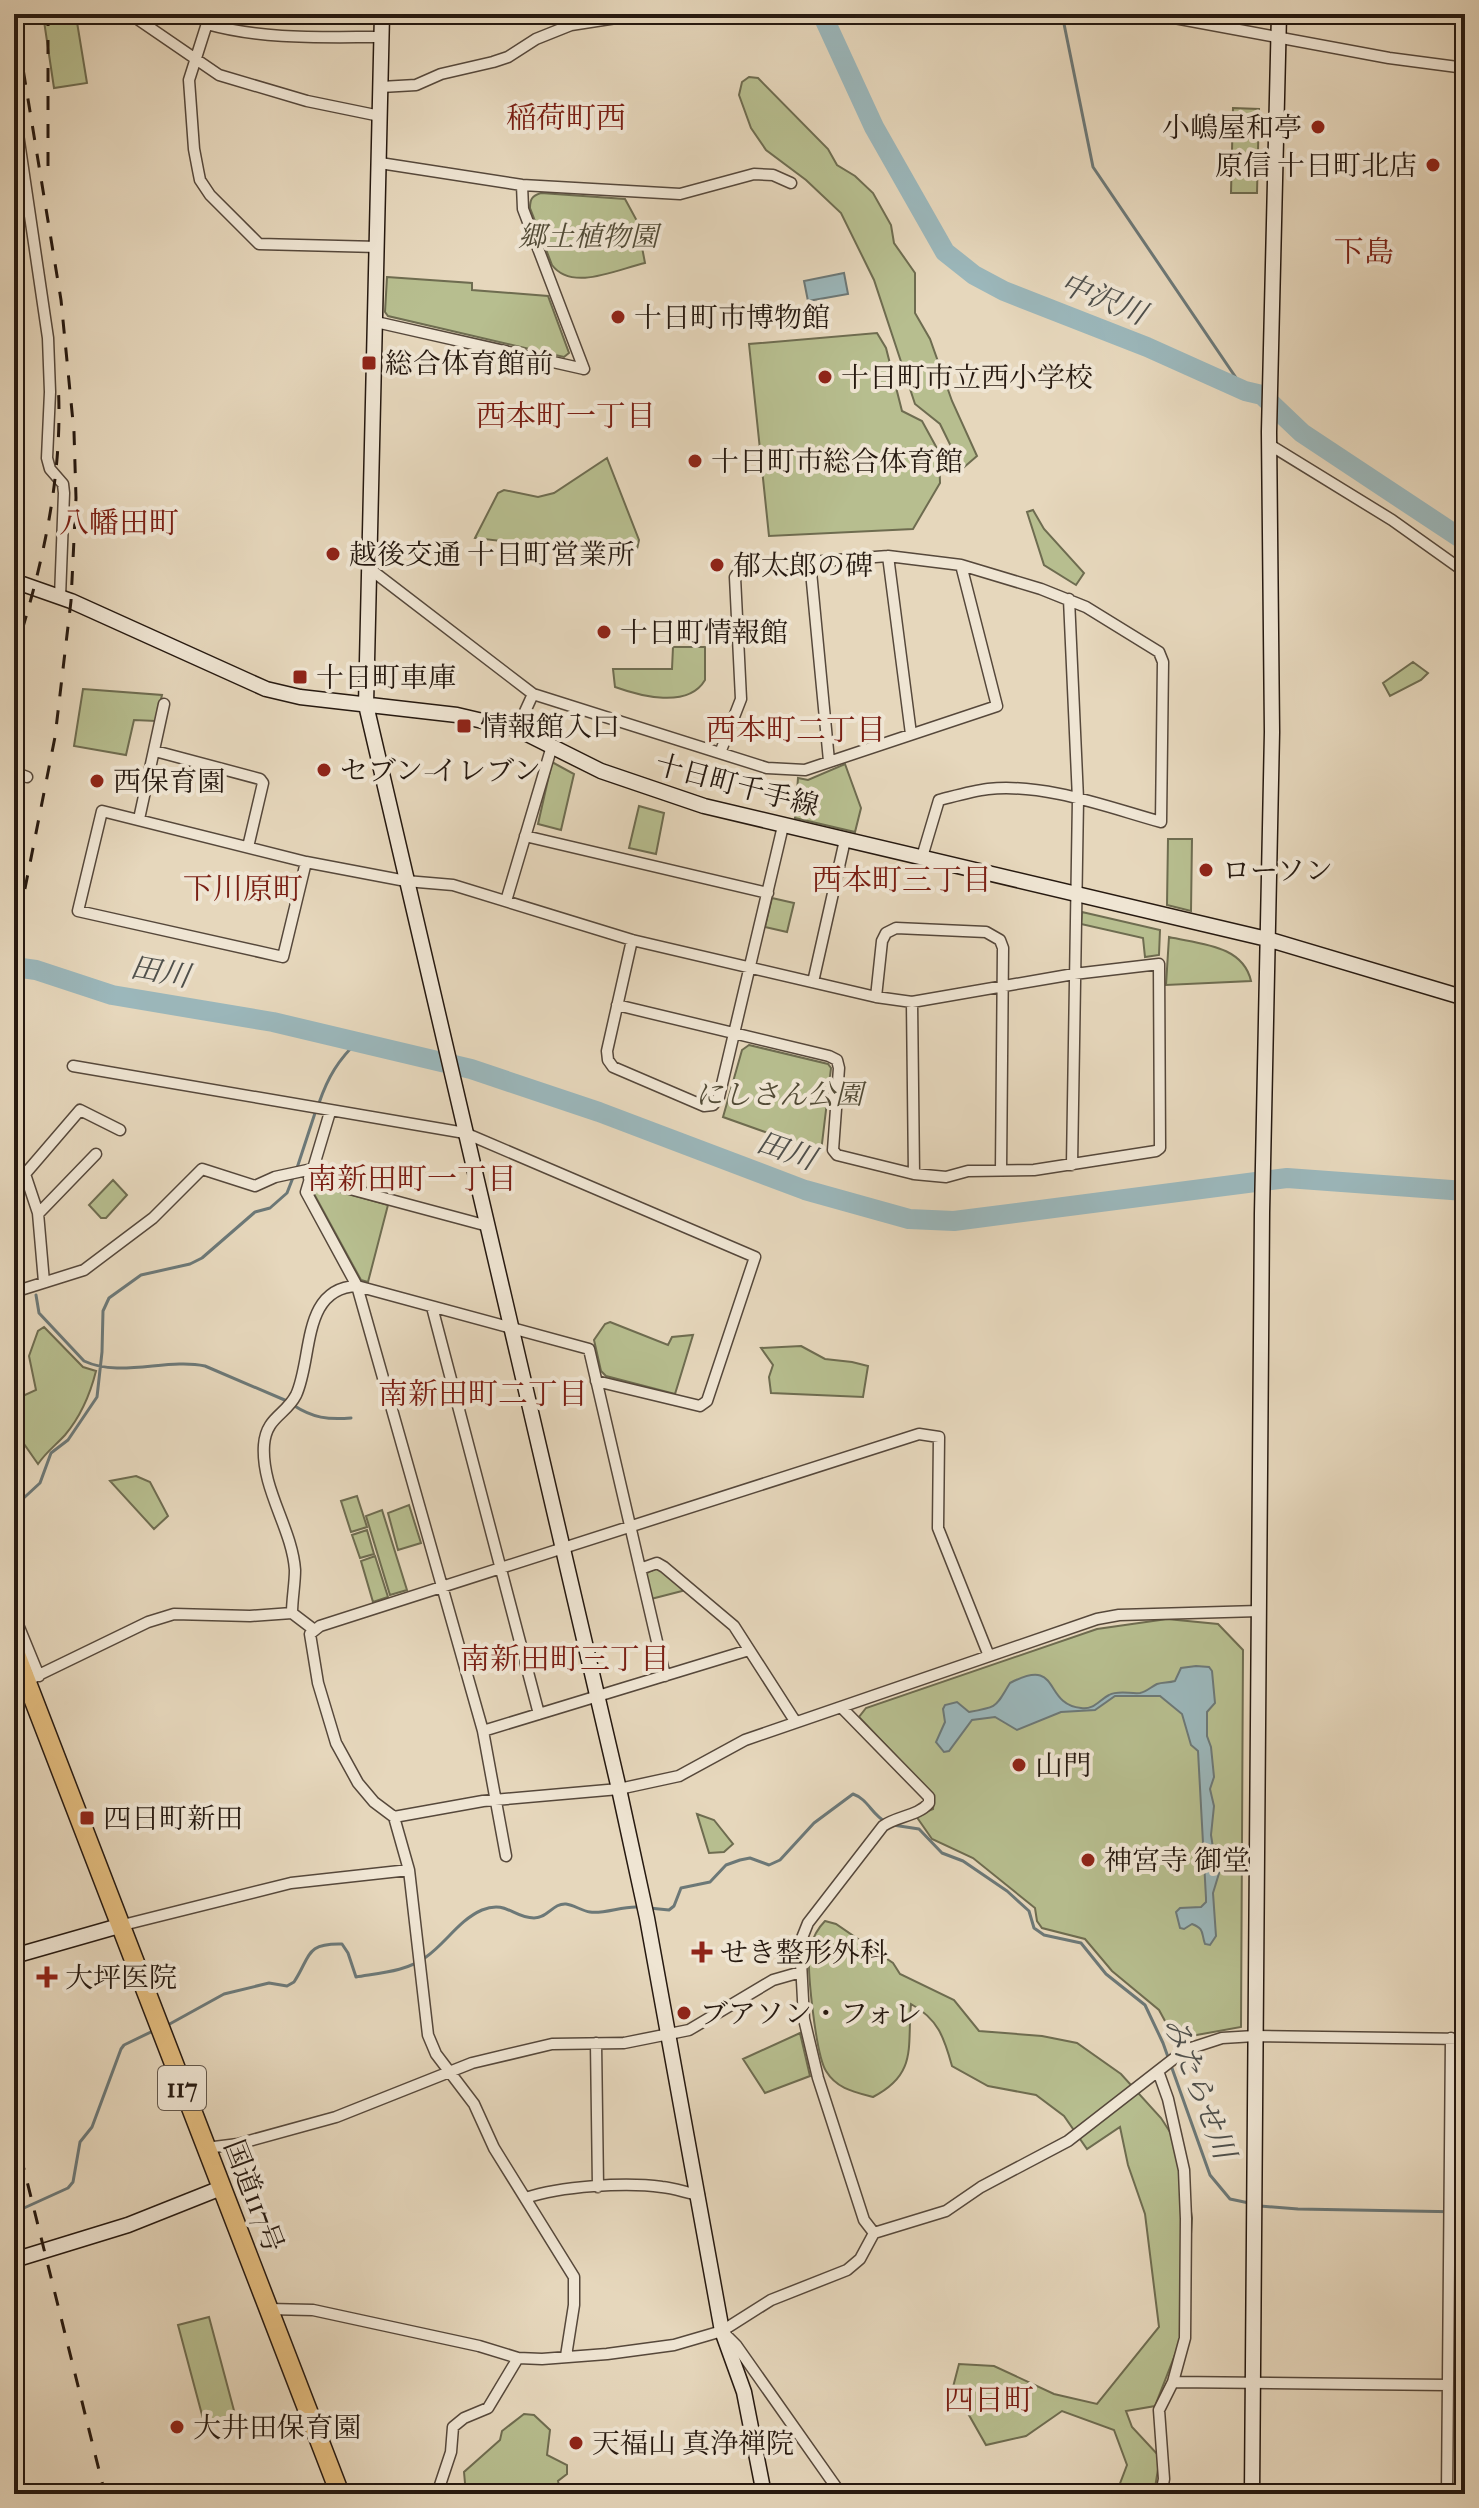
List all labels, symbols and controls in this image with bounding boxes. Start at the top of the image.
district label: 稲荷町西 [506,101,626,136]
place label: 小嶋屋和亭 [1162,111,1302,144]
marker: 小嶋屋和亭 [1309,118,1327,136]
place label: 原信 十日町北店 [1215,149,1417,182]
marker: 原信 十日町北店 [1424,156,1442,174]
park label: 郷土植物園 [518,220,662,253]
district label: 下島 [1334,235,1394,270]
water label: 中沢川 [1055,266,1154,333]
place label: 十日町市博物館 [634,301,830,334]
marker: 十日町市博物館 [609,308,627,326]
place label: 総合体育館前 [385,347,553,380]
marker: 総合体育館前 [360,354,378,372]
place label: 十日町市立西小学校 [841,361,1093,394]
marker: 十日町市立西小学校 [816,368,834,386]
district label: 西本町一丁目 [476,399,656,434]
place label: 十日町市総合体育館 [711,445,963,478]
marker: 十日町市総合体育館 [686,452,704,470]
district label: 八幡田町 [59,506,179,541]
place label: 越後交通 十日町営業所 [349,538,635,571]
marker: 越後交通 十日町営業所 [324,545,342,563]
place label: 郁太郎の碑 [733,549,873,582]
marker: 郁太郎の碑 [708,556,726,574]
place label: 十日町情報館 [620,616,788,649]
marker: 十日町情報館 [595,623,613,641]
place label: 十日町車庫 [316,661,456,694]
marker: 十日町車庫 [291,668,309,686]
place label: 情報館入口 [480,710,620,743]
district label: 西本町二丁目 [706,713,886,748]
marker: 情報館入口 [455,717,473,735]
street label: 十日町千手線 [652,747,822,823]
place label: セブン-イレブン [340,754,541,787]
marker: セブン-イレブン [315,761,333,779]
place label: 西保育園 [113,765,225,798]
marker: 西保育園 [88,772,106,790]
place label: ローソン [1222,854,1333,887]
marker: ローソン [1197,861,1215,879]
district label: 西本町三丁目 [812,863,992,898]
district label: 下川原町 [183,872,303,907]
water label: 田川 [127,950,196,995]
park label: にしさん公園 [695,1078,867,1111]
water label: 田川 [752,1125,823,1178]
district label: 南新田町一丁目 [307,1162,517,1197]
district label: 南新田町二丁目 [378,1377,588,1412]
district label: 南新田町三丁目 [460,1642,670,1677]
place label: 山門 [1035,1749,1091,1782]
marker: 山門 [1010,1756,1028,1774]
place label: 四日町新田 [103,1802,243,1835]
marker: 四日町新田 [78,1809,96,1827]
place label: 神宮寺 御堂 [1104,1844,1250,1877]
marker: 神宮寺 御堂 [1079,1851,1097,1869]
place label: せき整形外科 [720,1936,888,1969]
marker: せき整形外科 [691,1941,713,1963]
place label: 大坪医院 [65,1961,177,1994]
marker: 大坪医院 [36,1966,58,1988]
place label: ブアソン・フォレ [700,1997,923,2030]
marker: ブアソン・フォレ [675,2004,693,2022]
water label: みたらせ川 [1156,2012,1243,2167]
road number: 117 [158,2066,206,2110]
street label: 国道117号 [218,2135,290,2257]
district label: 四日町 [944,2383,1034,2418]
place label: 大井田保育園 [193,2411,361,2444]
marker: 大井田保育園 [168,2418,186,2436]
place label: 天福山 真浄禅院 [592,2427,794,2460]
marker: 天福山 真浄禅院 [567,2434,585,2452]

